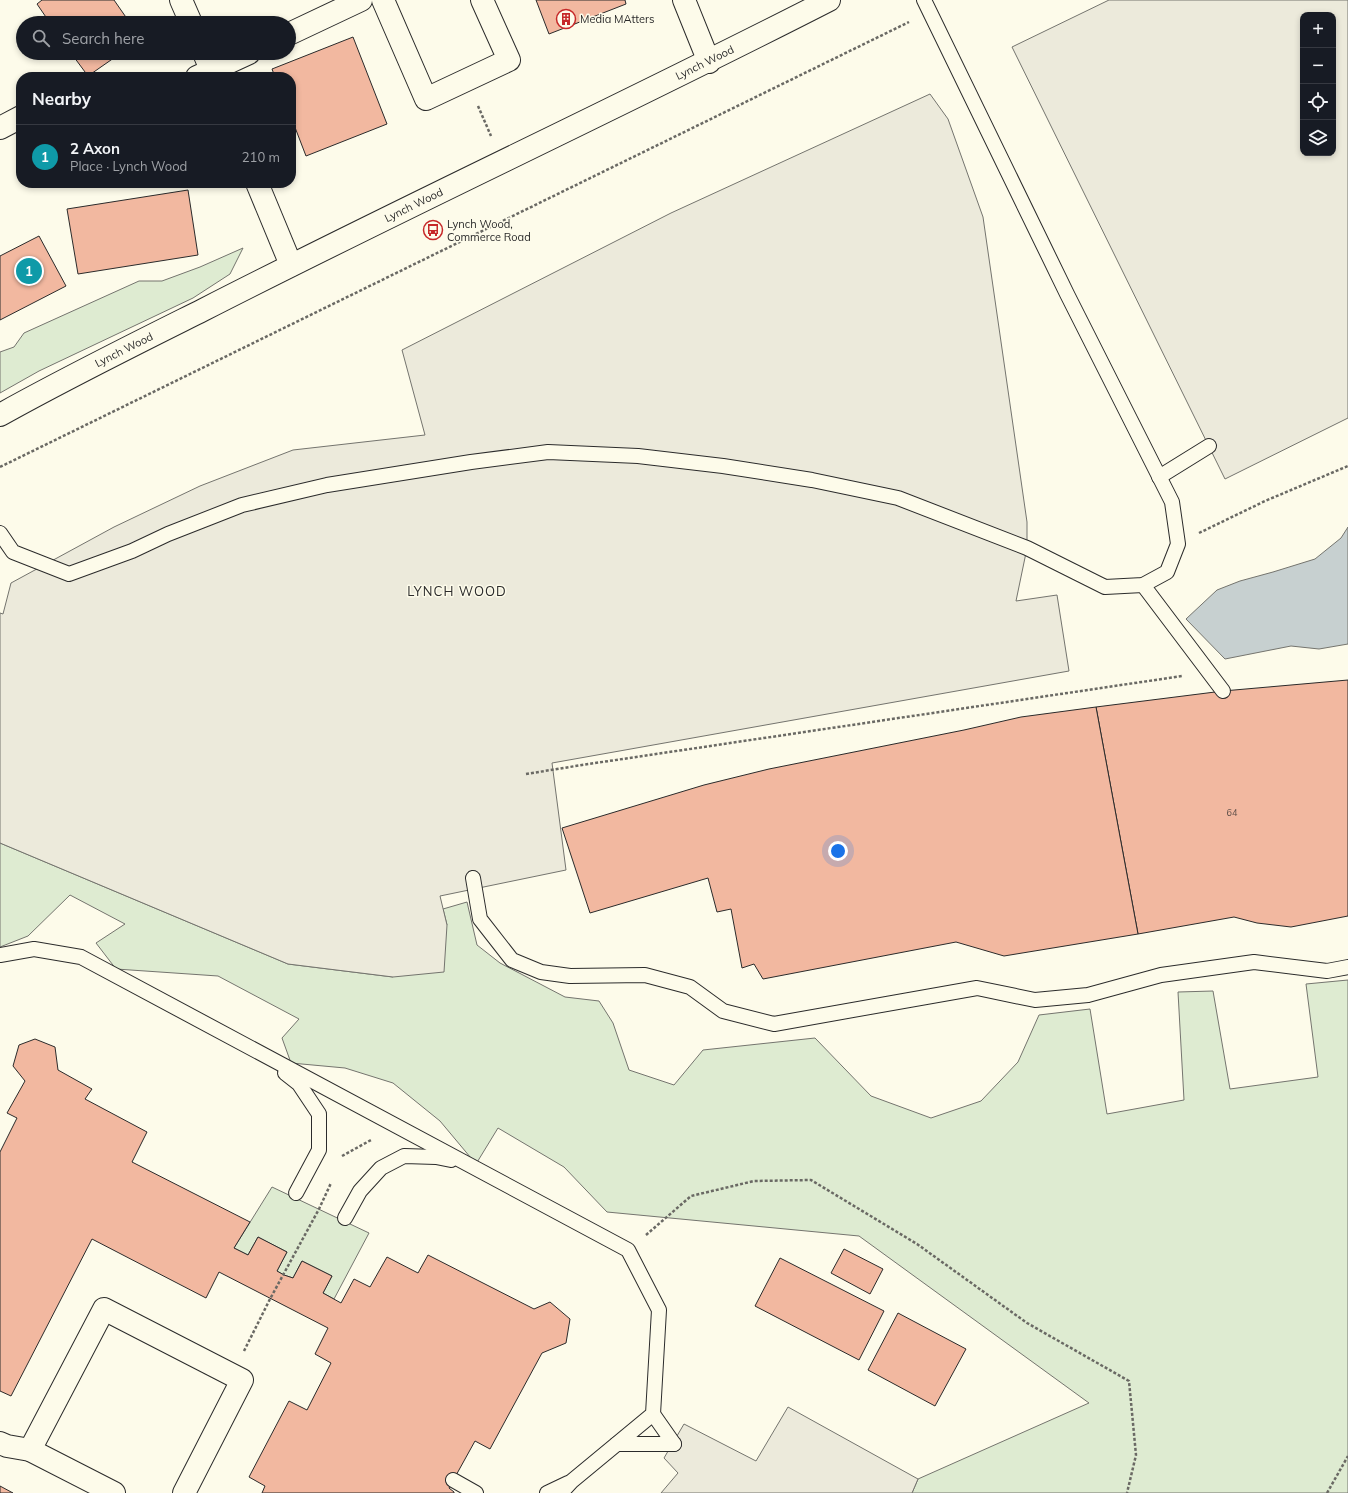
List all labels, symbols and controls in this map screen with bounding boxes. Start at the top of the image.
building icon: Media MAtters [555,8,577,30]
place label: Media MAtters [580,12,654,26]
map controls [1300,12,1336,156]
button: + [1300,12,1336,48]
search box [16,16,296,60]
icon: search [30,27,52,49]
text: Search here [62,29,144,48]
street label: Lynch Wood [673,42,736,83]
button: − [1300,48,1336,84]
button: locate [1300,84,1336,120]
text: Nearby [32,88,91,109]
button: layers [1300,120,1336,156]
text: 2 Axon [70,139,120,158]
text: 1 [41,149,49,165]
text: 210 m [242,149,280,165]
text: Place · Lynch Wood [70,158,187,174]
street label: Lynch Wood [382,185,445,225]
place label: Lynch Wood, Commerce Road [447,217,531,244]
bus stop icon: Lynch Wood, Commerce Road [422,219,444,241]
pin: 1 [16,256,42,286]
street label: Lynch Wood [92,329,155,370]
district label: LYNCH WOOD [407,583,507,599]
house number: 64 [1227,807,1238,818]
your location [828,841,848,861]

